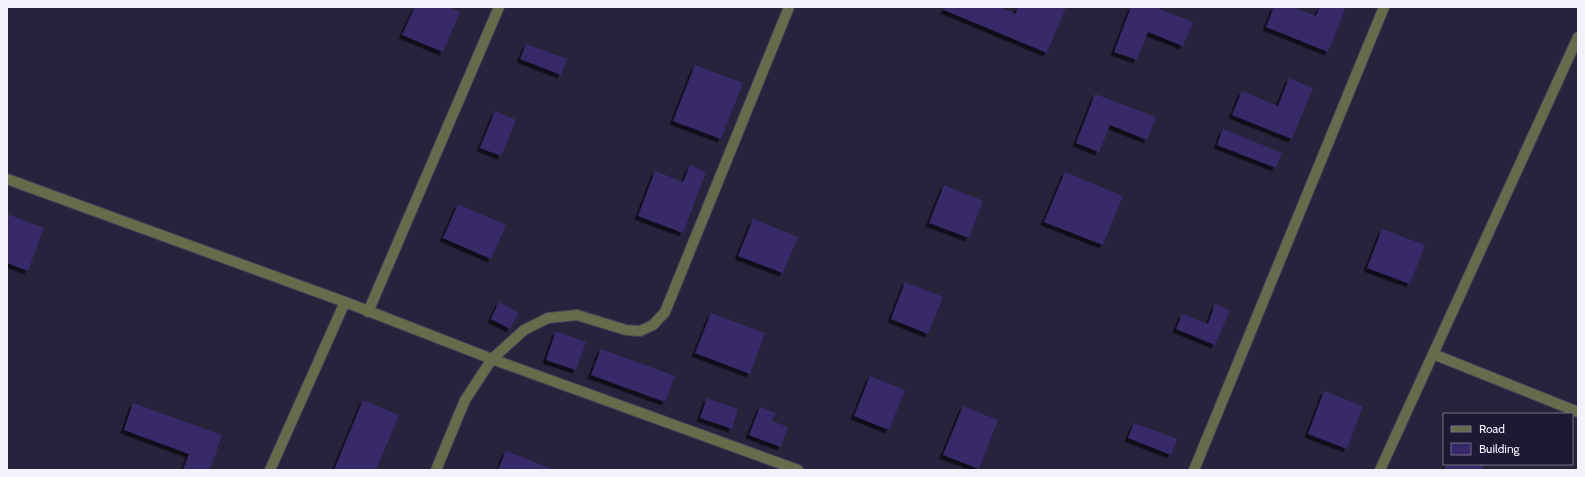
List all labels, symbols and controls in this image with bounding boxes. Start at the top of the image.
legend [1443,413,1573,465]
text: Road [1479,421,1505,436]
text: Building [1479,441,1521,456]

